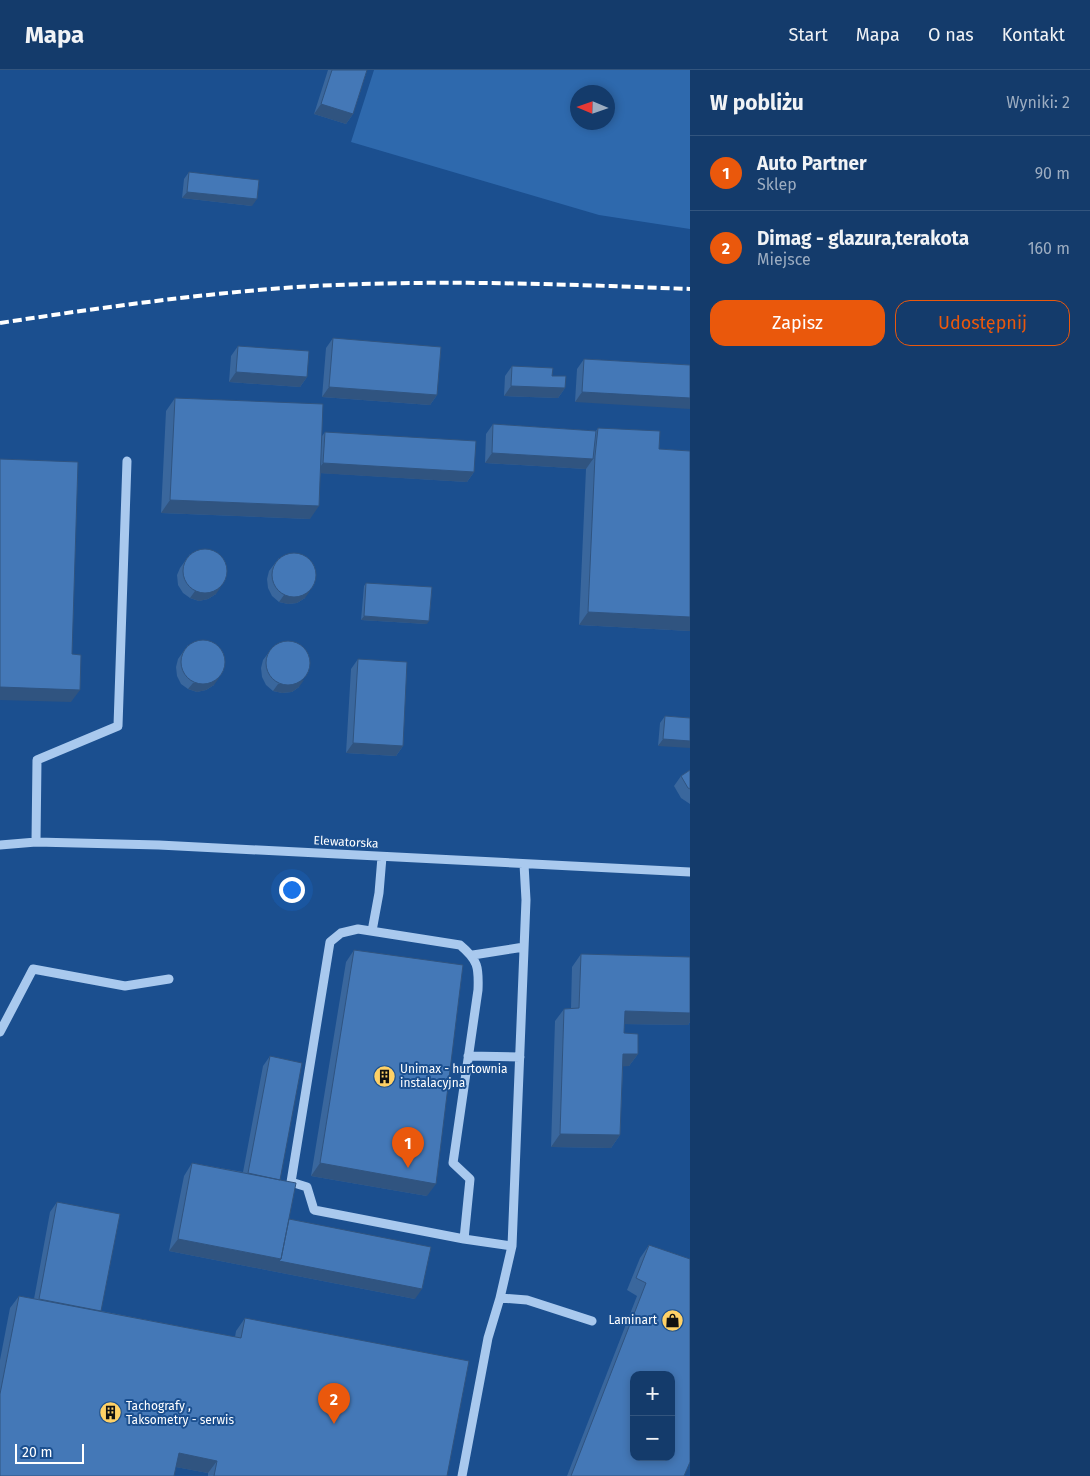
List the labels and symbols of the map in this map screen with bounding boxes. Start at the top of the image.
north arrow [570,85,615,130]
street label: Elewatorska [313,833,379,851]
your location [279,877,305,903]
place label: Unimax - hurtownia instalacyjna [400,1062,508,1090]
building icon: Unimax - hurtownia instalacyjna [372,1064,396,1088]
pin: 1 [392,1127,424,1168]
shop icon: Laminart [661,1308,685,1332]
place label: Laminart [608,1313,658,1327]
pin: 2 [318,1383,350,1424]
place label: Tachografy , Taksometry - serwis [126,1399,234,1427]
building icon: Tachografy , Taksometry - serwis [98,1401,122,1425]
scale bar [15,1441,84,1464]

